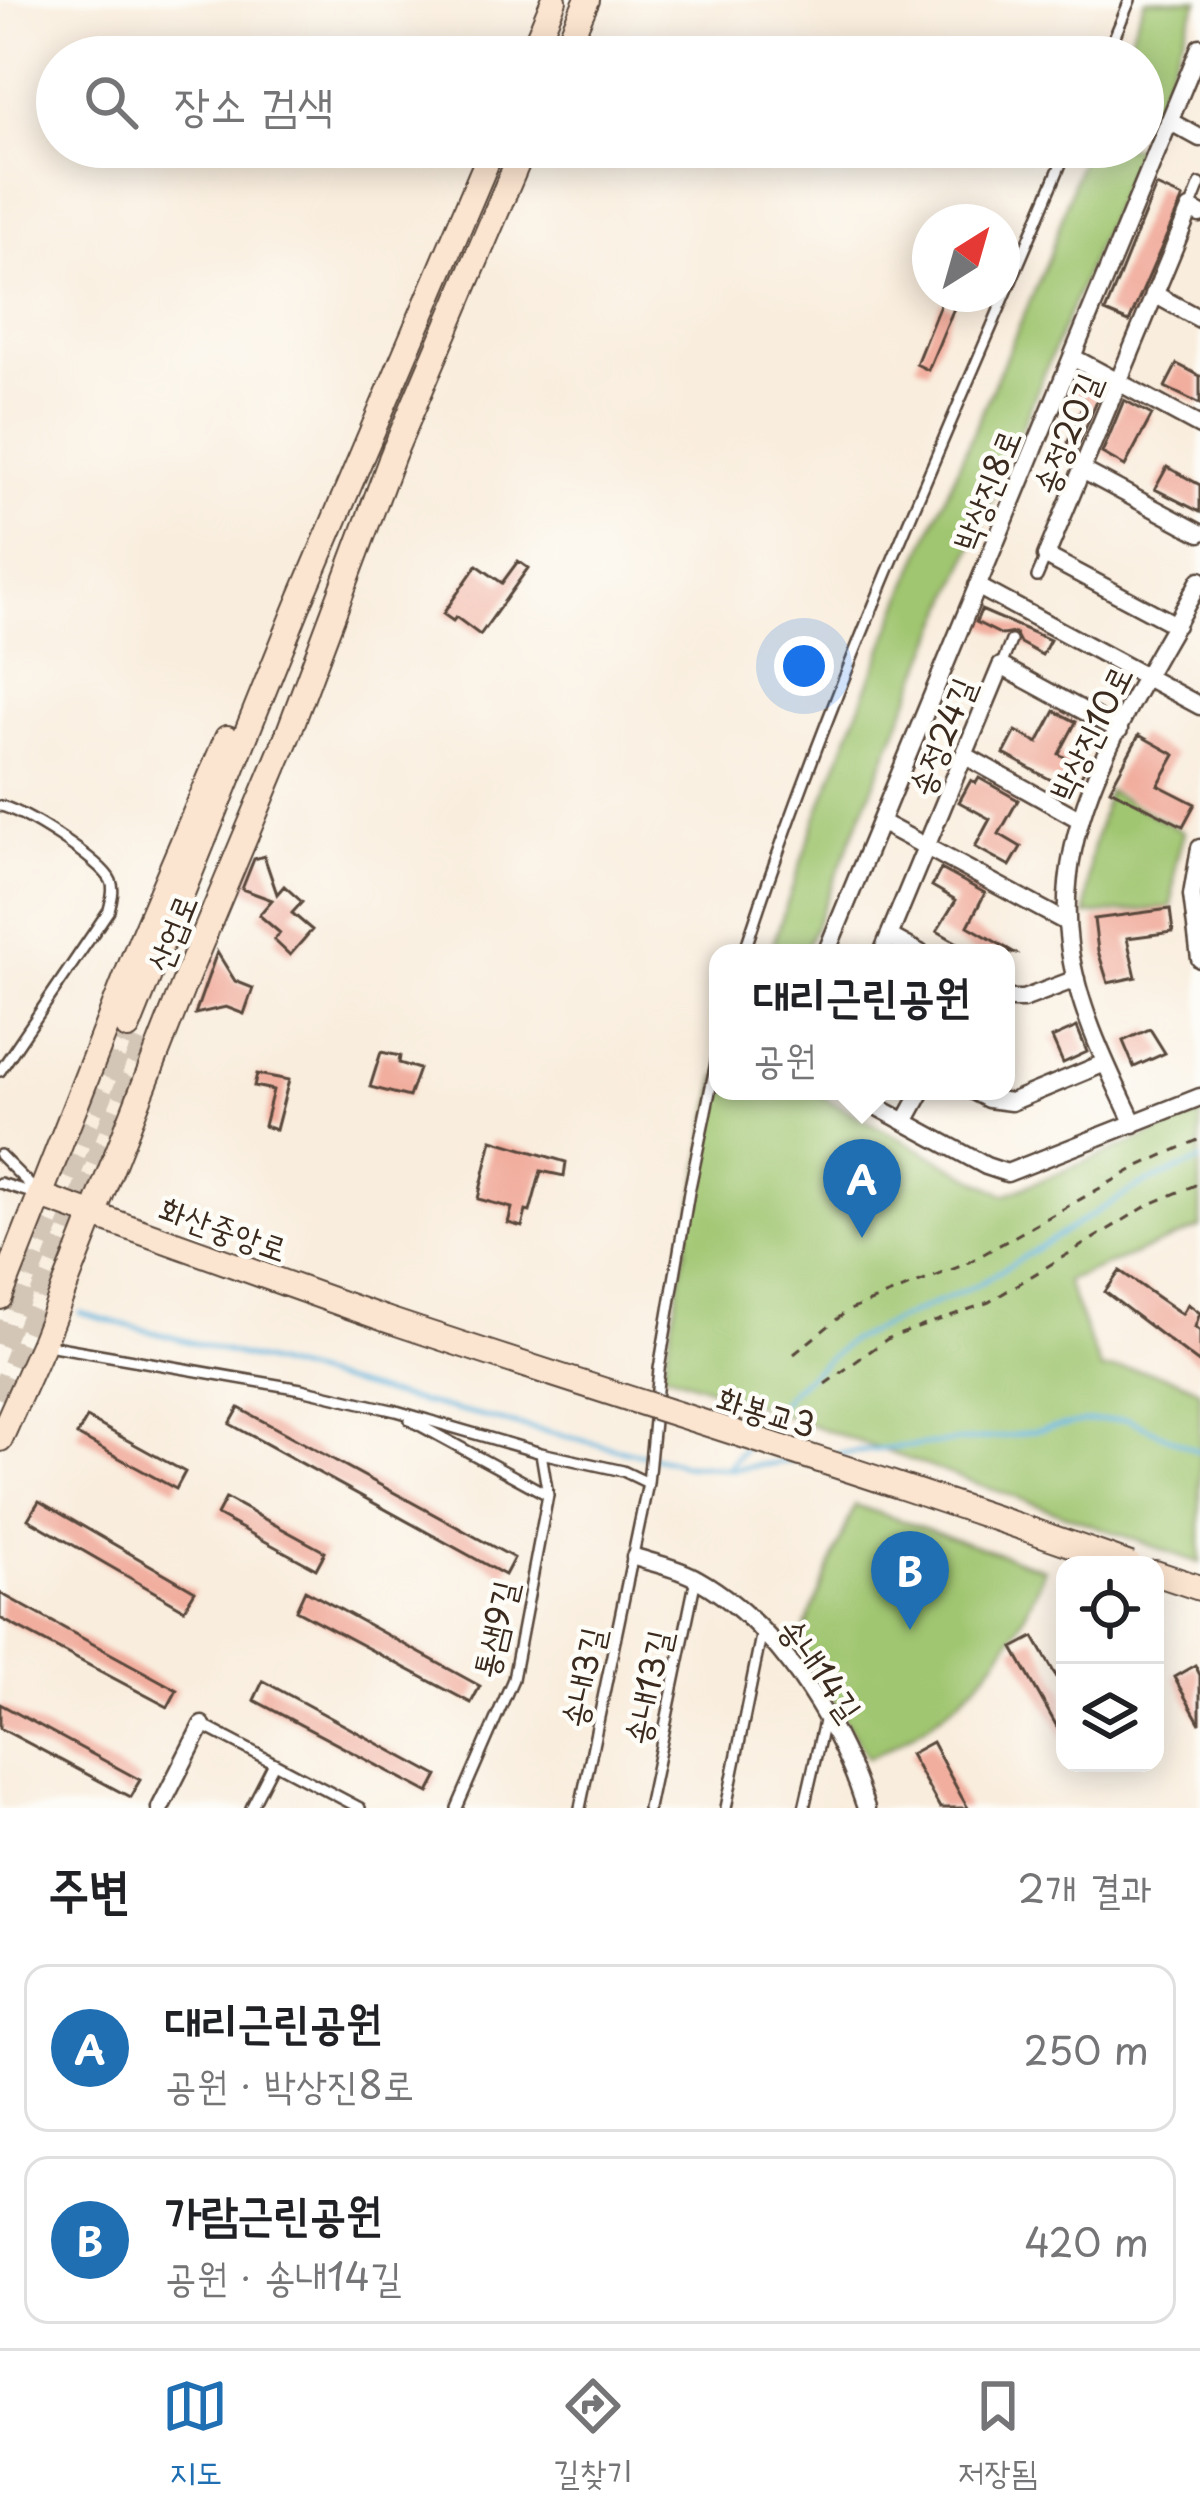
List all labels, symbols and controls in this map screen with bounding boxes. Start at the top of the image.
search box [36,36,1164,168]
text: 장소 검색 [174,68,333,136]
icon: search [78,69,144,135]
north arrow [912,204,1020,312]
street label: 송정20길 [1018,365,1112,501]
street label: 박상진8로 [938,421,1032,557]
your location [774,636,834,696]
street label: 박상진10로 [1035,656,1143,808]
street label: 송정24길 [894,669,986,803]
street label: 산업로 [132,886,208,978]
popup [709,944,1015,1100]
text: 대리근린공원 [753,959,971,1027]
text: 공원 [753,1027,816,1086]
pin: A [823,1139,901,1238]
street label: 화산중앙로 [153,1182,295,1272]
street label: 화봉교3 [711,1371,823,1449]
pin: B [871,1531,949,1630]
map controls [1056,1556,1164,1772]
button: locate [1056,1556,1164,1664]
street label: 통샘9길 [458,1575,528,1683]
street label: 송내14길 [768,1606,876,1730]
street label: 송내3길 [546,1622,616,1732]
street label: 송내13길 [609,1625,683,1749]
button: layers [1056,1664,1164,1772]
text: 주변 [48,1848,130,1925]
text: 2개 결과 [1018,1857,1152,1916]
text: 대리근린공원 [165,1985,382,2053]
text: A [75,2019,105,2078]
text: 250 m [1024,2019,1149,2078]
text: 공원 · 박상진8로 [165,2053,414,2112]
text: 가람근린공원 [165,2177,382,2245]
text: B [77,2211,103,2270]
text: 420 m [1024,2211,1149,2270]
text: 공원 · 송내14길 [165,2245,402,2304]
tab: 지도 [162,2373,228,2495]
tab: 길찾기 [553,2373,633,2495]
tab: 저장됨 [958,2373,1038,2495]

